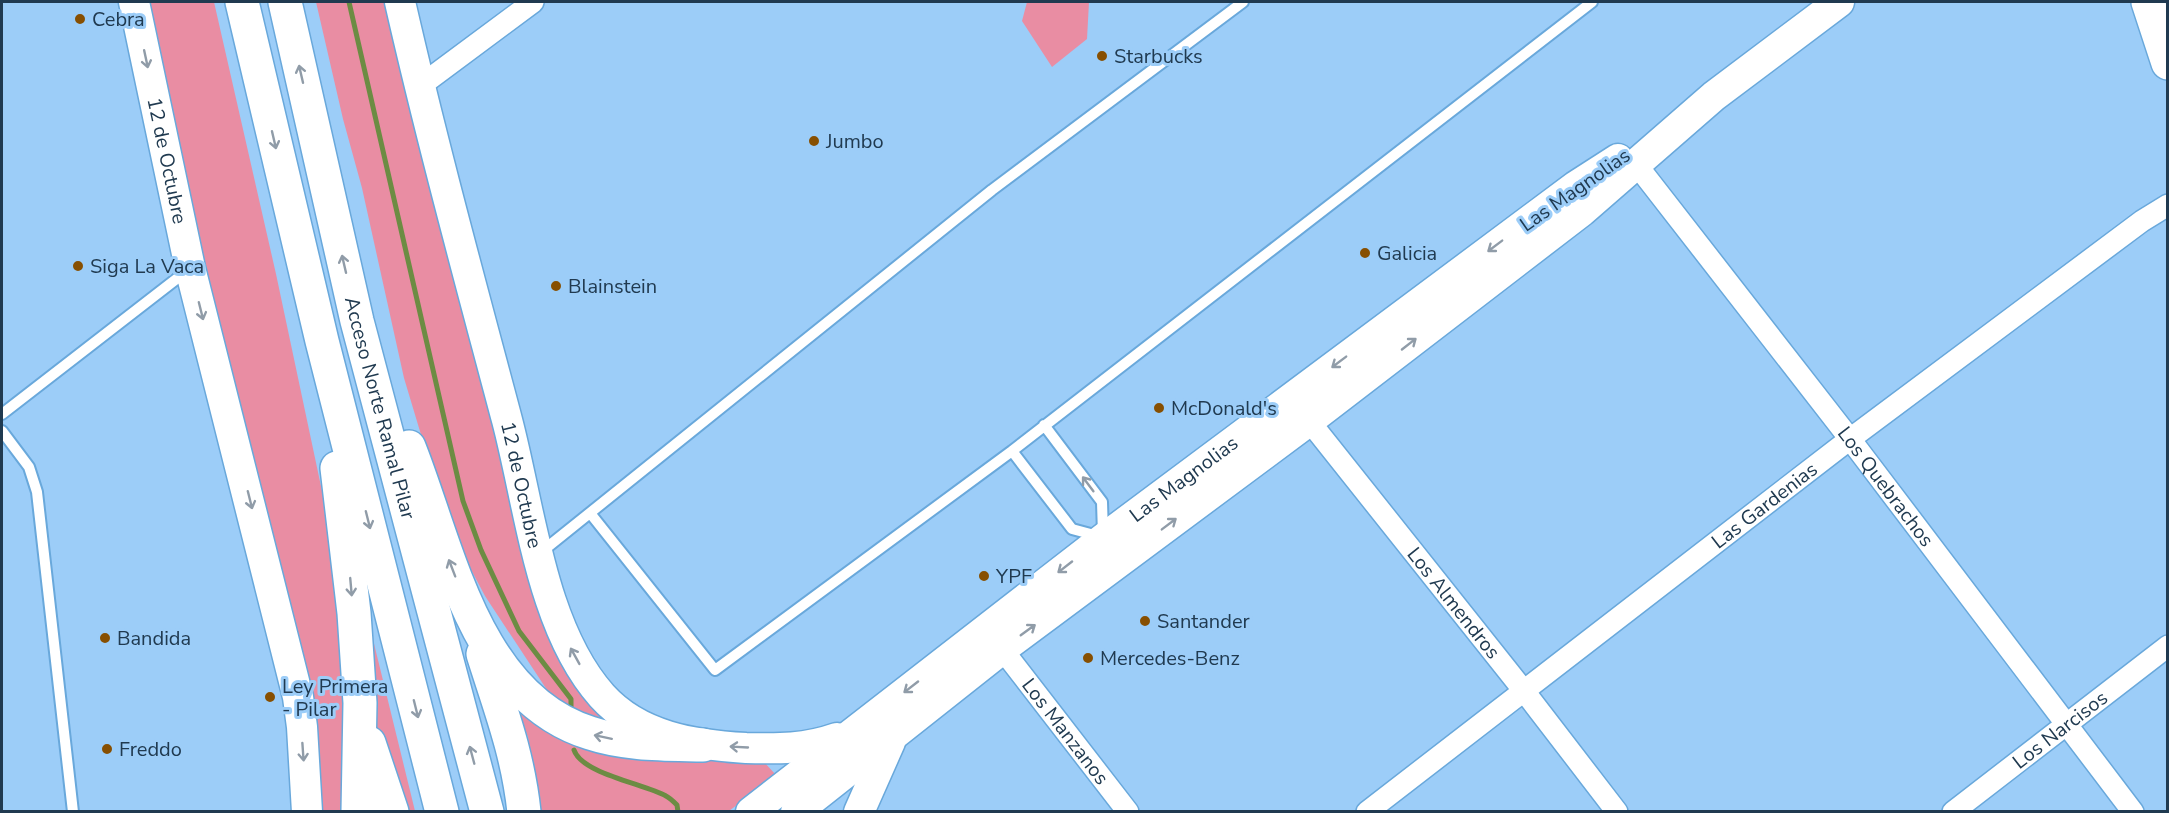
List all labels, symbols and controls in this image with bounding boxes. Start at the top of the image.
place label: Cebra [92,6,145,33]
marker: Cebra [73,12,87,26]
place label: Starbucks [1114,43,1203,70]
one-way arrow [141,48,152,68]
marker: Starbucks [1095,49,1109,63]
one-way arrow [295,64,306,84]
street label: 12 de Octubre [141,95,194,226]
place label: Jumbo [825,128,884,155]
one-way arrow [269,130,281,149]
marker: Jumbo [807,134,821,148]
street label: Las Magnolias [1514,142,1636,238]
place label: Galicia [1377,240,1437,267]
one-way arrow [1488,240,1504,252]
marker: Galicia [1358,246,1372,260]
place label: Siga La Vaca [90,253,204,280]
one-way arrow [338,255,350,274]
marker: Siga La Vaca [71,259,85,273]
place label: Blainstein [568,273,657,300]
marker: Blainstein [549,279,563,293]
street label: Acceso Norte Ramal Pilar [338,294,422,522]
one-way arrow [196,301,208,320]
one-way arrow [1401,337,1417,350]
one-way arrow [1331,356,1347,368]
place label: McDonald's [1171,395,1277,422]
marker: McDonald's [1152,401,1166,415]
street label: 12 de Octubre [494,419,549,551]
street label: Los Quebrachos [1832,421,1940,552]
street label: Las Magnolias [1124,429,1243,528]
street label: Las Gardenias [1706,456,1823,555]
one-way arrow [1082,476,1095,492]
one-way arrow [244,490,256,509]
one-way arrow [362,510,374,529]
one-way arrow [1161,518,1177,530]
street label: Los Almendros [1401,541,1507,664]
one-way arrow [445,559,456,578]
one-way arrow [1057,561,1073,574]
place label: YPF [995,563,1032,590]
marker: YPF [977,569,991,583]
one-way arrow [346,576,357,596]
place label: Santander [1157,608,1250,635]
marker: Santander [1138,614,1152,628]
one-way arrow [1019,624,1035,636]
place label: Bandida [117,625,191,652]
marker: Bandida [98,631,112,645]
place label: Mercedes-Benz [1100,645,1240,672]
one-way arrow [569,648,581,665]
marker: Mercedes-Benz [1081,651,1095,665]
place label: Ley Primera - Pilar [282,673,388,723]
street label: Los Manzanos [1016,673,1115,790]
one-way arrow [904,681,920,694]
street label: Los Narcisos [2007,684,2113,775]
marker: Ley Primera - Pilar [263,690,277,704]
one-way arrow [410,699,422,718]
one-way arrow [594,730,613,742]
place label: Freddo [119,736,182,763]
one-way arrow [298,741,309,761]
marker: Freddo [100,742,114,756]
one-way arrow [730,742,750,753]
one-way arrow [465,746,477,765]

